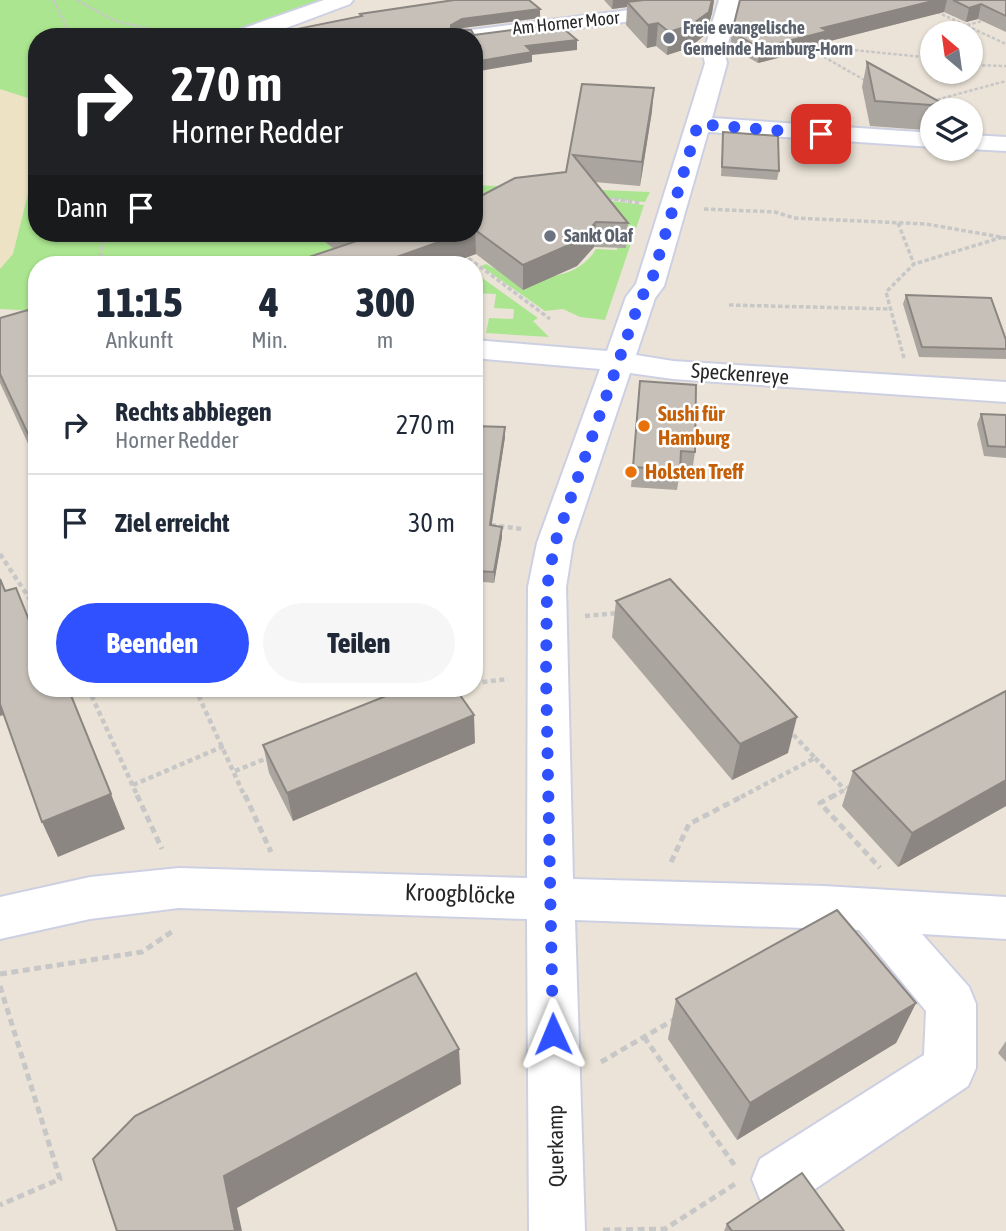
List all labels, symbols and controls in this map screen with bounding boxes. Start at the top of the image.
street label: Am Horner Moor [511,6,621,39]
place label: Freie evangelische Gemeinde Hamburg-Horn [683,17,853,59]
north arrow [920,21,984,84]
map controls [920,21,983,161]
marker: Freie evangelische Gemeinde Hamburg-Horn [661,30,677,46]
text: 270 m [171,55,282,111]
icon: right [56,56,147,147]
button: layers [920,98,983,161]
pin [791,104,851,164]
text: Horner Redder [171,113,343,150]
icon: arrive [802,115,840,153]
icon: arrive [122,189,160,227]
text: Dann [56,193,108,223]
place label: Sankt Olaf [564,225,634,246]
marker: Sankt Olaf [542,228,558,244]
text: 11:15 [96,278,183,326]
text: 4 [259,278,279,326]
text: 300 [355,278,415,326]
text: Ankunft [106,327,173,353]
text: Min. [251,327,287,353]
text: m [377,327,393,353]
street label: Speckenreye [690,358,790,388]
text: Rechts abbiegen [115,397,272,427]
place label: Sushi für Hamburg [658,401,731,449]
icon: right [56,406,94,444]
text: 270 m [396,410,455,440]
marker: Sushi für Hamburg [636,418,652,434]
text: Horner Redder [115,427,238,453]
place label: Holsten Treff [645,459,744,483]
marker: Holsten Treff [623,464,639,480]
icon: arrive [56,504,94,542]
text: Ziel erreicht [115,508,230,538]
text: 30 m [408,508,455,538]
button: Beenden [56,603,249,683]
button: Teilen [263,603,455,683]
street label: Kroogblöcke [404,878,516,909]
position arrow [516,997,590,1071]
street label: Querkamp [542,1105,568,1187]

